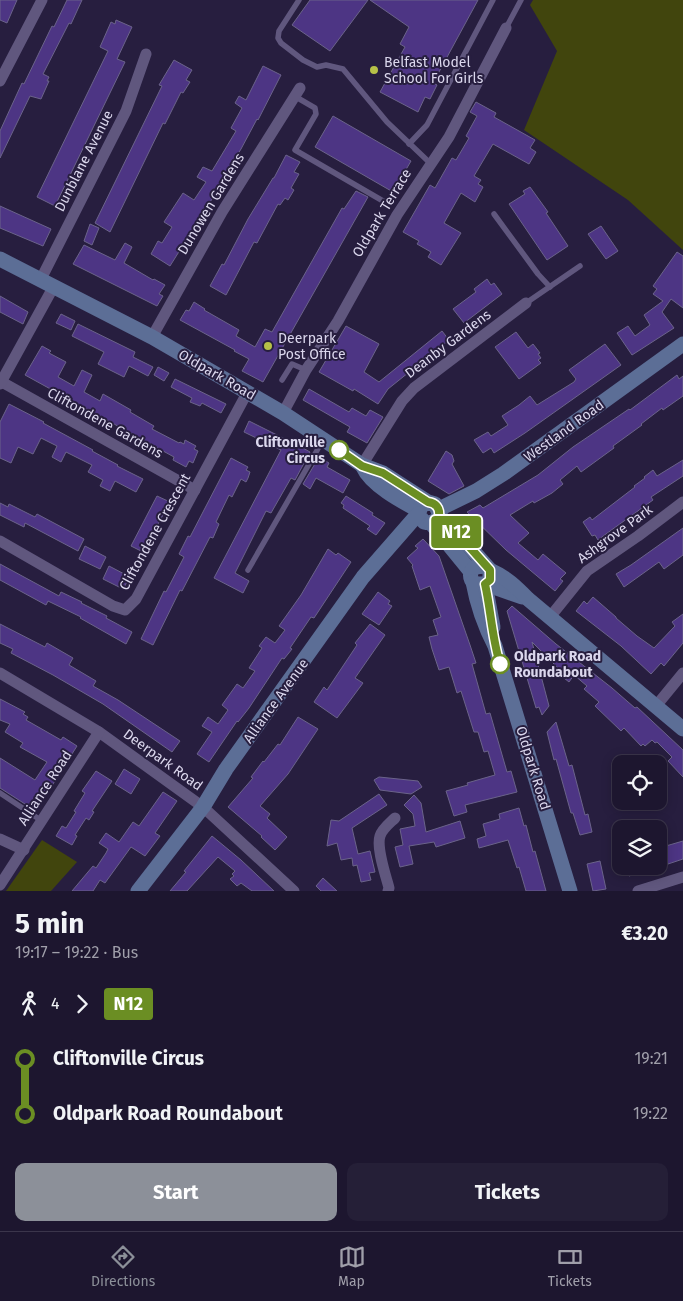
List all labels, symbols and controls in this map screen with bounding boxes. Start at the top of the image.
place label: Belfast Model School For Girls [384,54,484,87]
marker: Belfast Model School For Girls [368,64,380,76]
street label: Dunblane Avenue [51,108,117,214]
street label: Dunowen Gardens [174,150,248,258]
street label: Oldpark Terrace [349,166,415,260]
street label: Deanby Gardens [402,306,495,382]
place label: Deerpark Post Office [278,330,346,363]
marker: Deerpark Post Office [262,340,274,352]
street label: Oldpark Road [175,346,259,404]
street label: Cliftondene Gardens [44,384,166,462]
street label: Westland Road [521,396,607,466]
place label: Cliftonville Circus [256,434,325,467]
marker: Cliftonville Circus [329,440,349,460]
street label: Cliftondene Crescent [116,470,195,594]
street label: Ashgrove Park [574,501,657,567]
line badge: N12 [427,516,485,548]
text: N12 [441,521,471,543]
place label: Oldpark Road Roundabout [514,648,601,681]
marker: Oldpark Road Roundabout [490,654,510,674]
street label: Alliance Avenue [240,655,312,747]
street label: Oldpark Road [512,724,554,812]
street label: Deerpark Road [120,725,206,795]
street label: Alliance Road [14,747,76,829]
map controls [612,755,667,875]
button: locate [612,755,667,810]
button: layers [612,820,667,875]
text: 5 min [15,907,84,940]
text: €3.20 [621,922,668,945]
text: 19:17 – 19:22 · Bus [15,943,138,962]
icon: walk [15,990,43,1018]
icon: forward [68,990,96,1018]
text: N12 [114,993,143,1015]
text: 4 [51,994,60,1013]
text: Cliftonville Circus [53,1047,204,1070]
text: 19:21 [634,1049,668,1068]
text: Oldpark Road Roundabout [53,1102,283,1125]
text: 19:22 [633,1104,668,1123]
button: Start [15,1163,337,1221]
button: Tickets [347,1163,668,1221]
tab: Directions [91,1243,155,1290]
tab: Map [338,1243,366,1290]
tab: Tickets [548,1243,592,1290]

